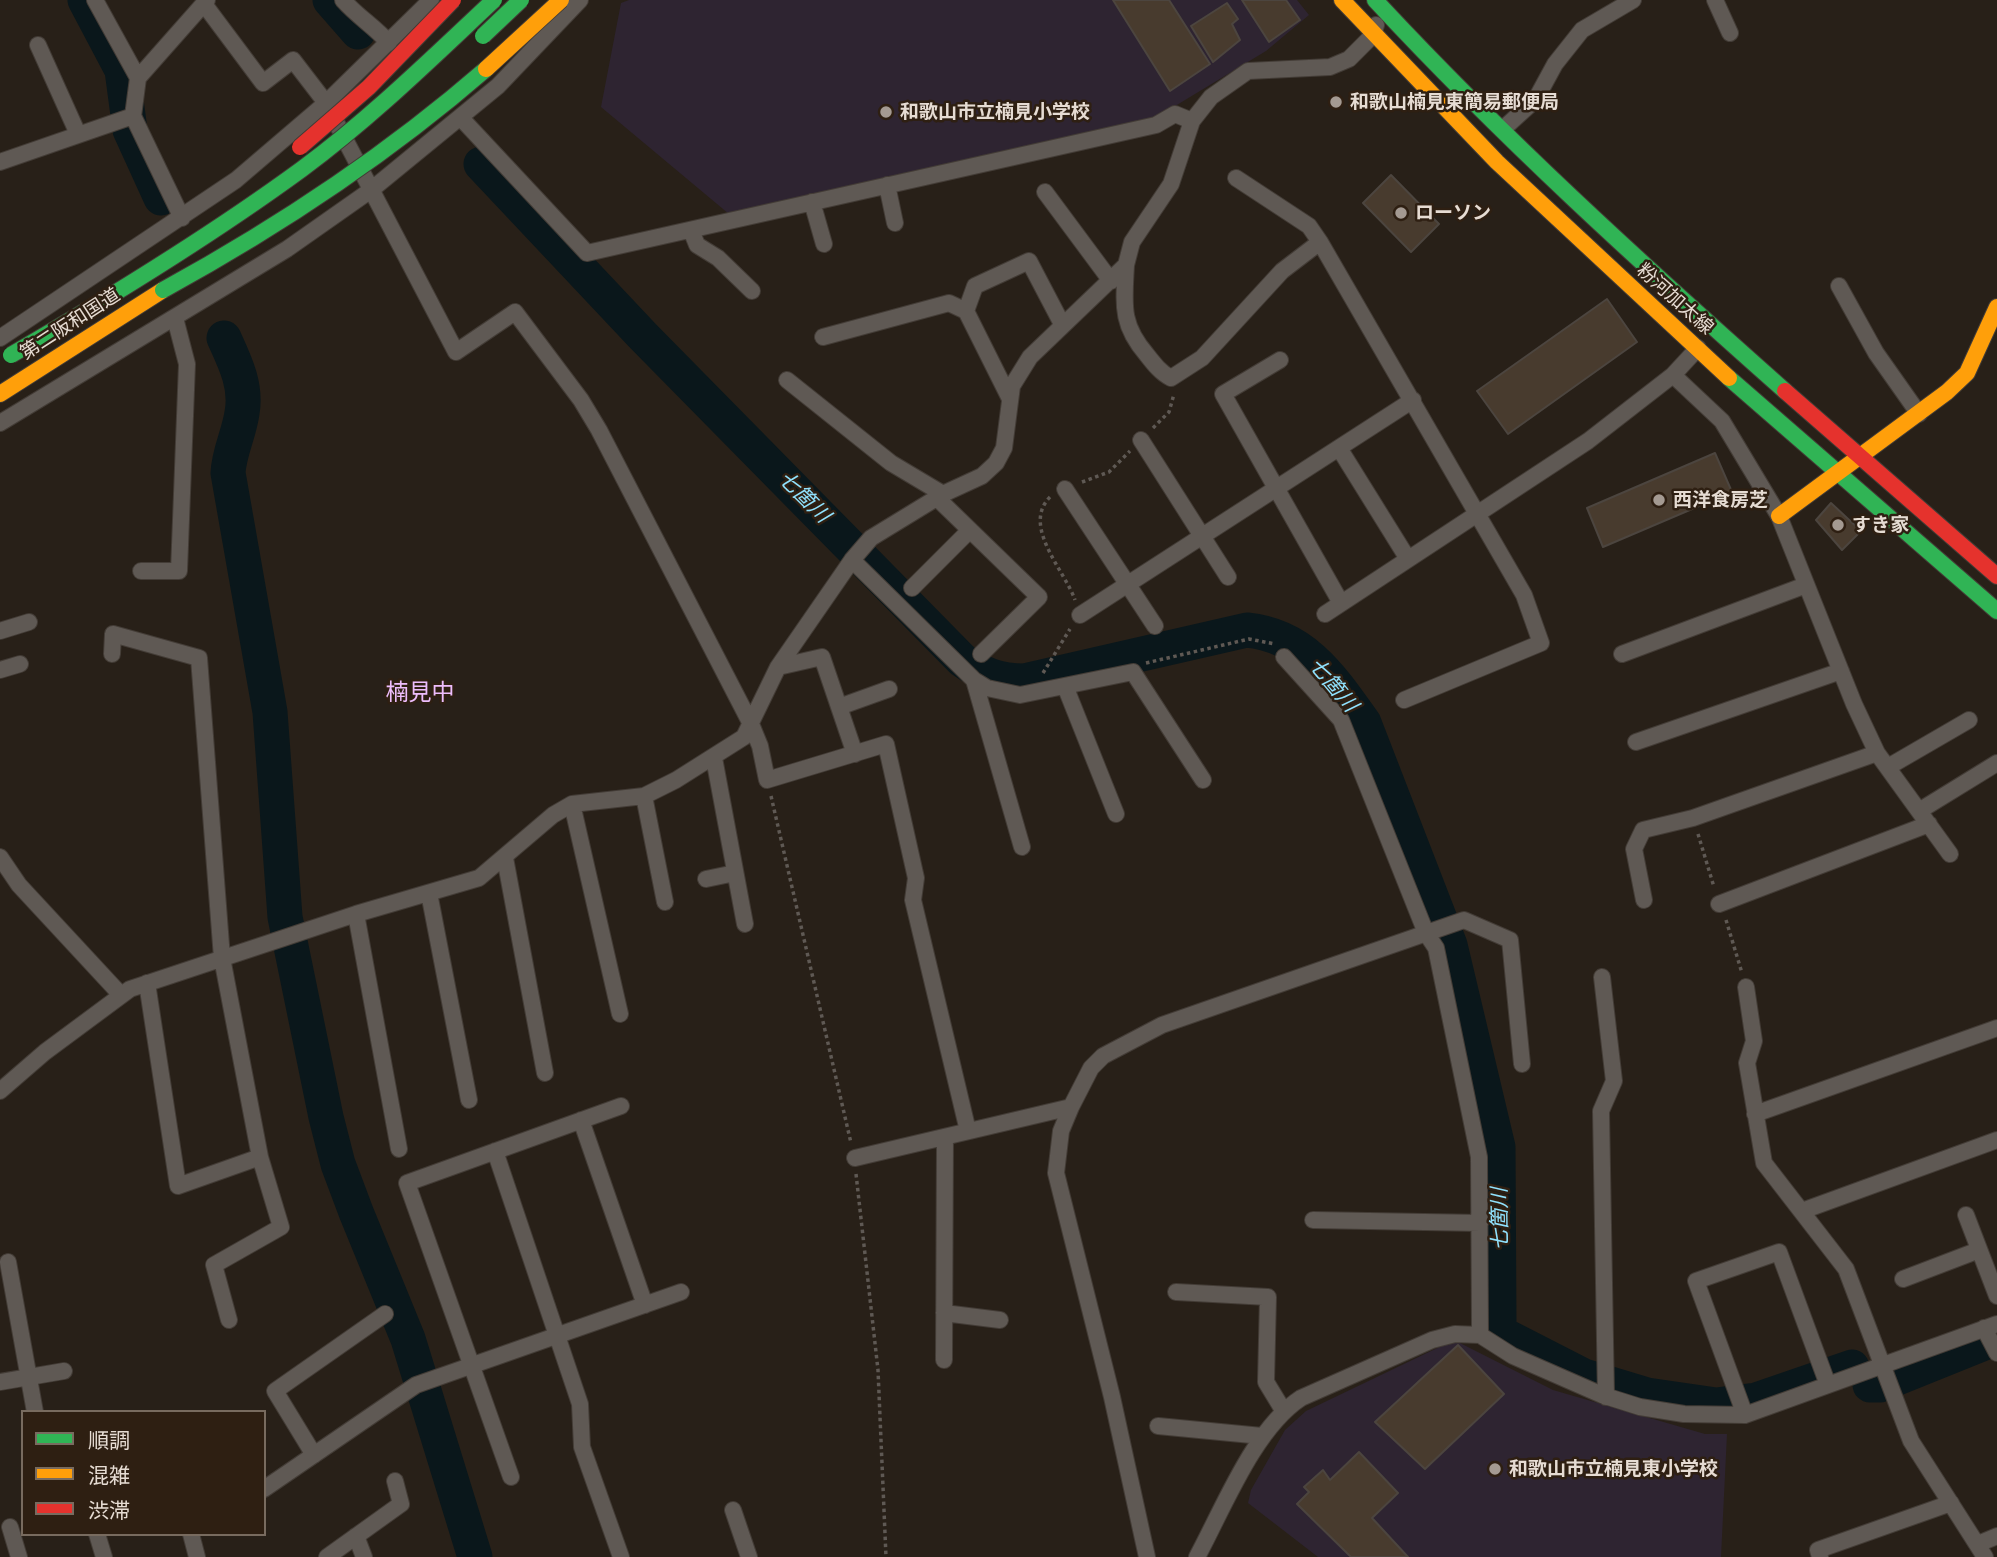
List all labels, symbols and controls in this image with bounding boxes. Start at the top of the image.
place label: 和歌山楠見東簡易郵便局 [1350,91,1559,113]
marker: 和歌山楠見東簡易郵便局 [1328,94,1344,110]
place label: 和歌山市立楠見小学校 [900,101,1090,123]
marker: 和歌山市立楠見小学校 [878,104,894,120]
place label: ローソン [1415,202,1491,224]
marker: ローソン [1393,205,1409,221]
street label: 粉河加太線 [1632,259,1718,339]
street label: 第二阪和国道 [16,283,124,365]
water label: 七箇川 [773,466,835,528]
place label: 西洋食房芝 [1673,489,1768,511]
marker: 西洋食房芝 [1651,492,1667,508]
place label: すき家 [1852,514,1909,536]
marker: すき家 [1830,517,1846,533]
water label: 七箇川 [1303,653,1363,717]
district label: 楠見中 [386,679,454,707]
water label: 七箇川 [1487,1187,1513,1251]
legend [21,1410,266,1536]
text: 順調 [88,1428,130,1452]
place label: 和歌山市立楠見東小学校 [1509,1458,1718,1480]
marker: 和歌山市立楠見東小学校 [1487,1461,1503,1477]
text: 混雑 [88,1463,130,1487]
text: 渋滞 [88,1498,130,1522]

